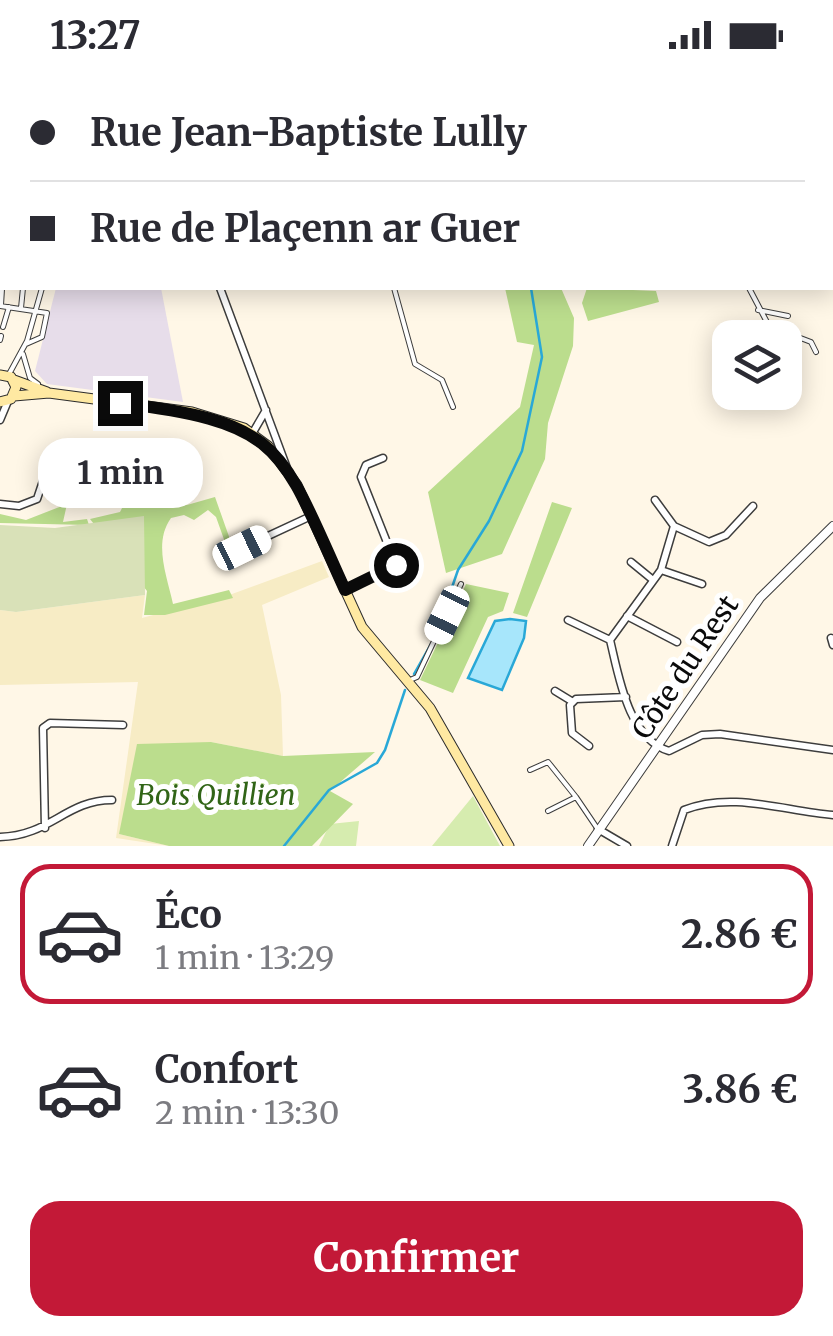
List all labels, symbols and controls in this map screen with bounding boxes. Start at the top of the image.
text: 13:27 [50,12,141,59]
text: Rue Jean-Baptiste Lully [90,109,527,156]
text: Rue de Plaçenn ar Guer [90,205,520,252]
map controls [712,320,802,410]
button: layers [712,320,802,410]
route end [98,381,143,426]
callout: 1 min [38,438,202,508]
text: 1 min [77,453,164,493]
car [208,521,276,575]
route start [374,543,419,588]
car [420,581,474,649]
street label: Côte du Rest [624,588,746,746]
park label: Bois Quillien [137,777,295,813]
icon: car [35,889,125,979]
text: Éco [155,891,222,938]
text: 2.86 € [681,911,798,958]
text: 1 min · 13:29 [155,938,334,978]
icon: car [35,1044,125,1134]
text: Confort [155,1046,298,1093]
text: 3.86 € [683,1066,798,1113]
text: 2 min · 13:30 [155,1093,339,1133]
button: Confirmer [30,1201,803,1316]

